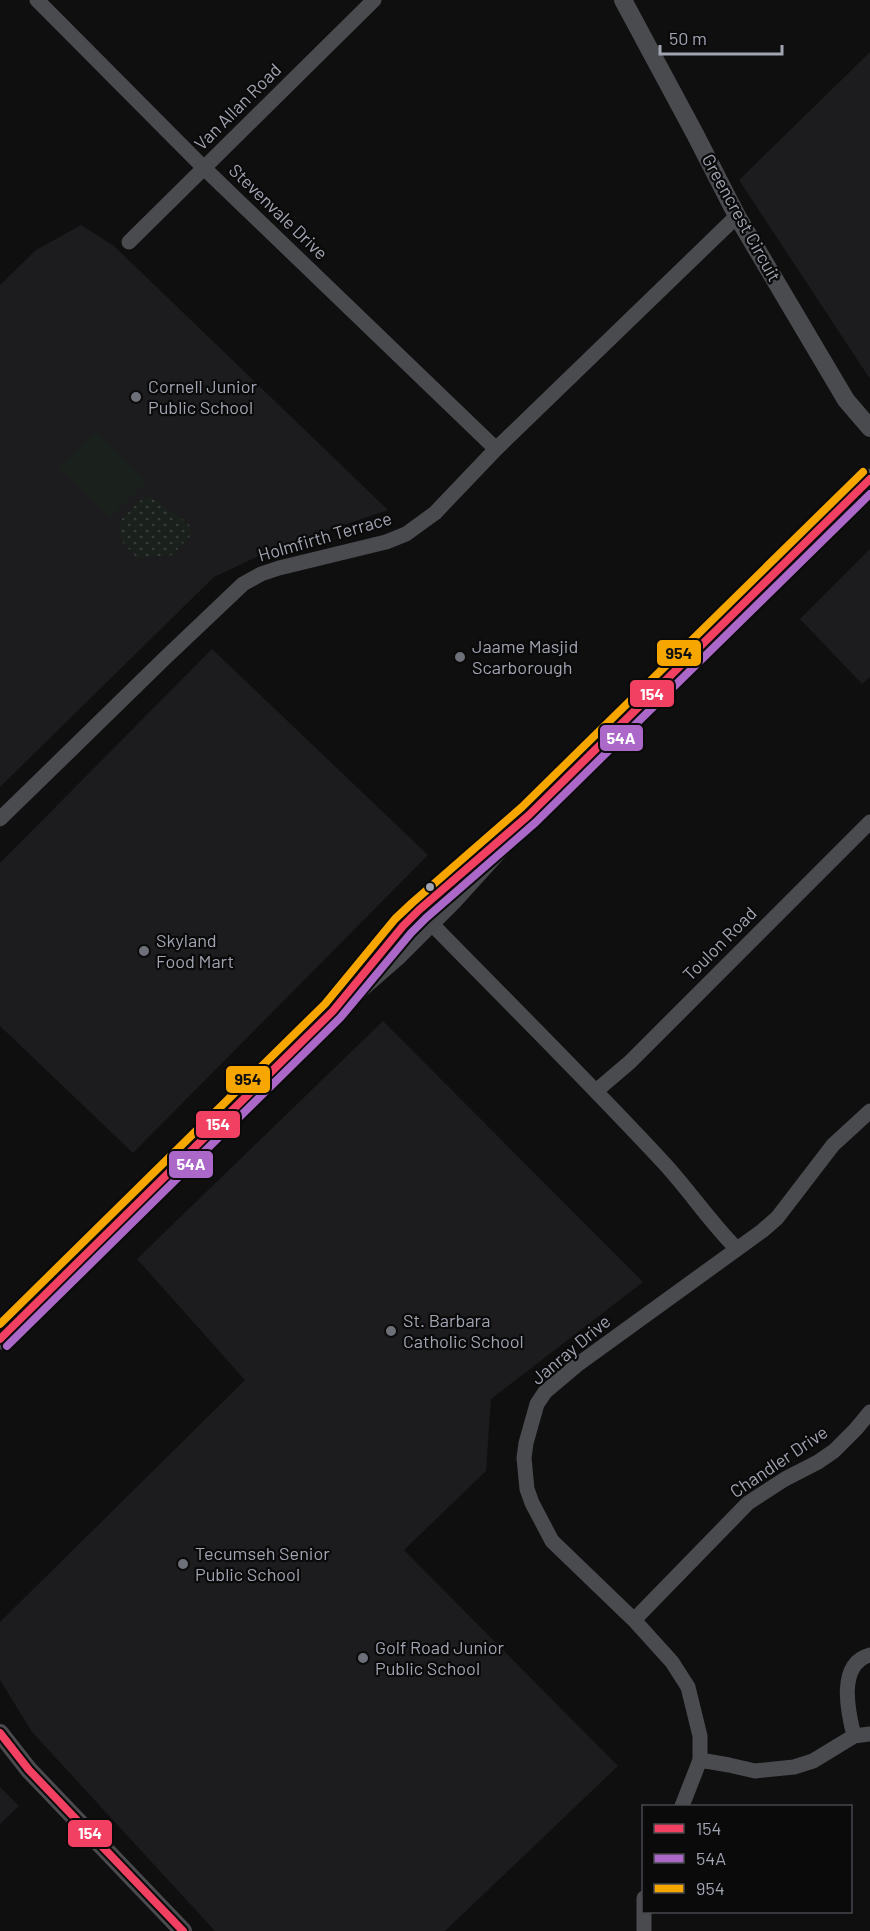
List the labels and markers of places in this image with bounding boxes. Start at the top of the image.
place label: Cornell Junior Public School [148,375,257,418]
marker: Cornell Junior Public School [129,390,143,404]
place label: Jaame Masjid Scarborough [472,635,578,678]
marker: Jaame Masjid Scarborough [453,650,467,664]
unlabelled marker [424,881,436,893]
place label: Skyland Food Mart [156,929,234,972]
marker: Skyland Food Mart [137,944,151,958]
place label: St. Barbara Catholic School [403,1309,524,1352]
marker: St. Barbara Catholic School [384,1324,398,1338]
place label: Tecumseh Senior Public School [195,1542,330,1585]
marker: Tecumseh Senior Public School [176,1557,190,1571]
place label: Golf Road Junior Public School [375,1636,505,1679]
marker: Golf Road Junior Public School [356,1651,370,1665]

